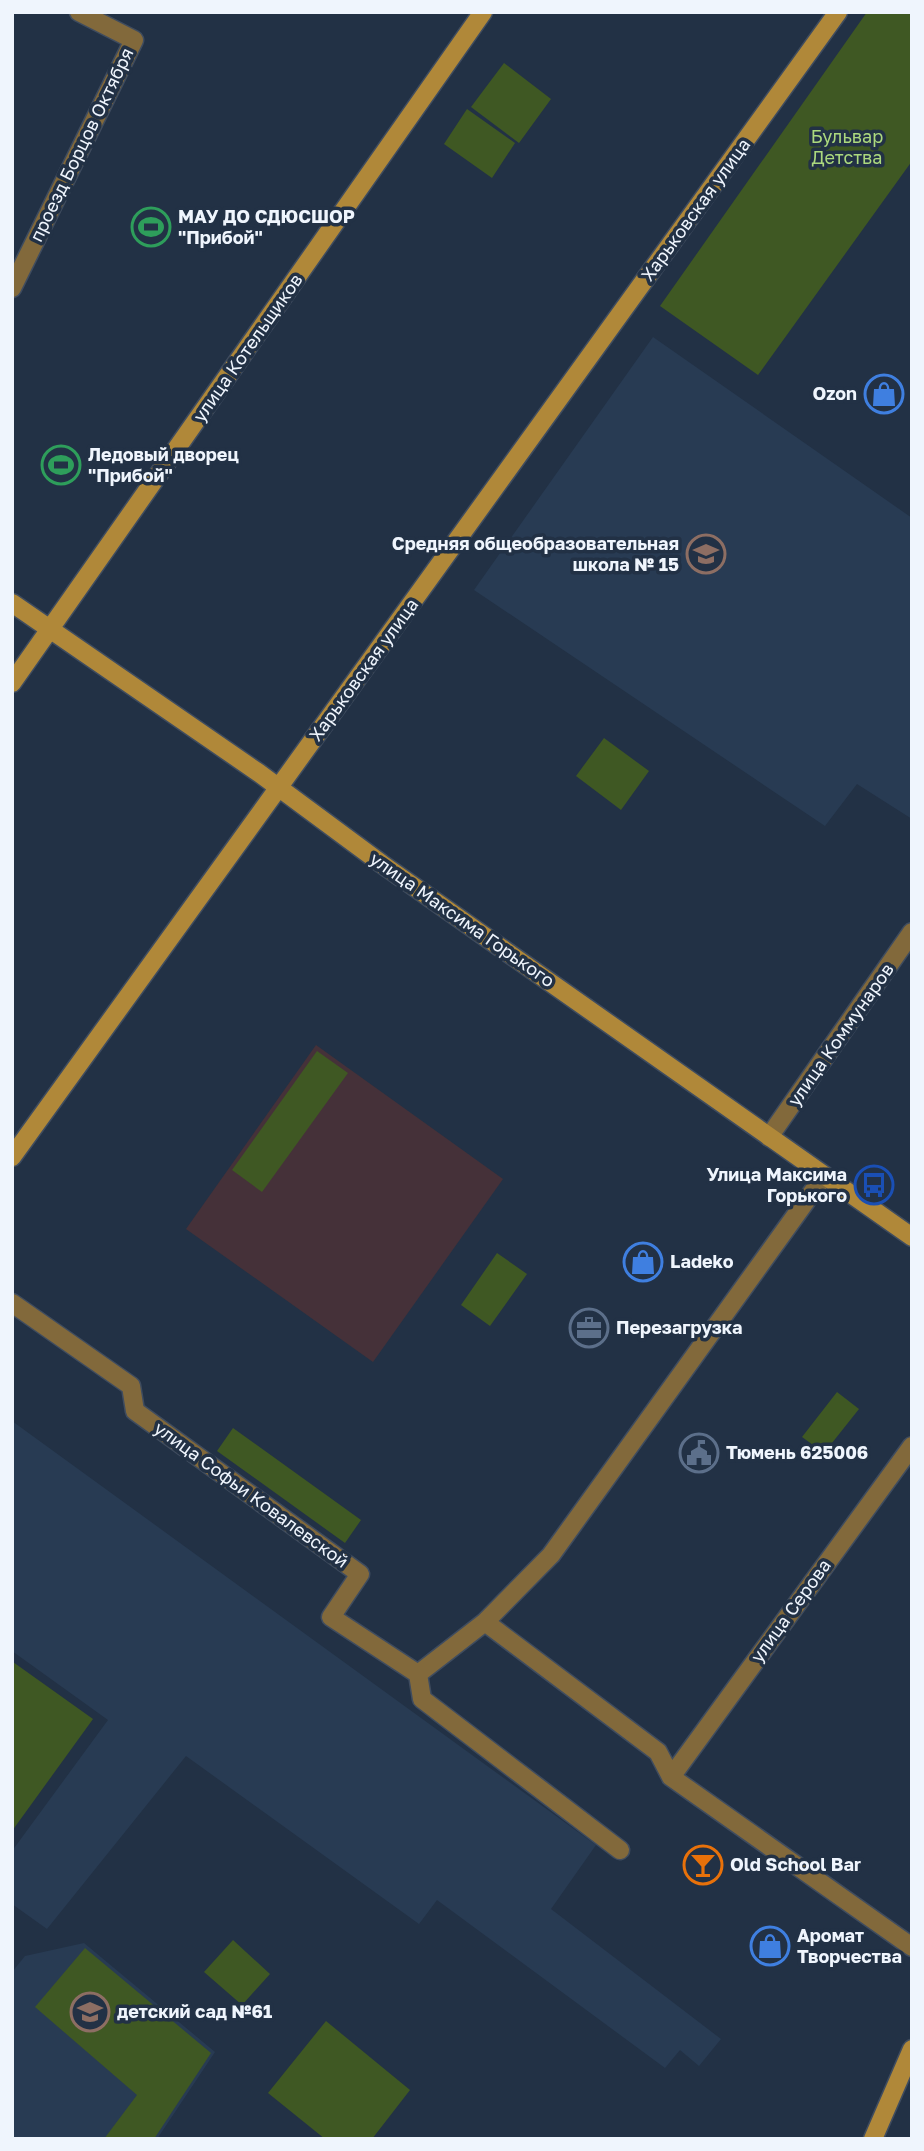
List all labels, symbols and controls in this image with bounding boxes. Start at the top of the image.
street label: проезд Борцов Октября [25,44,138,245]
park label: Бульвар Детства [811,125,883,168]
street label: Харьковская улица [636,134,754,285]
place label: МАУ ДО СДЮСШОР "Прибой" [178,205,355,248]
sports icon: МАУ ДО СДЮСШОР "Прибой" [130,206,172,248]
street label: улица Котельщиков [188,269,307,426]
shop icon: Ozon [863,373,905,415]
place label: Ozon [813,382,857,404]
place label: Ледовый дворец "Прибой" [88,443,239,486]
sports icon: Ледовый дворец "Прибой" [40,444,82,486]
place label: Средняя общеобразовательная школа № 15 [392,532,679,575]
school or university icon: Средняя общеобразовательная школа № 15 [685,533,727,575]
street label: Харьковская улица [304,594,422,745]
street label: улица Максима Горького [366,847,559,991]
street label: улица Коммунаров [783,959,898,1110]
place label: Улица Максима Горького [706,1163,847,1206]
bus stop icon: Улица Максима Горького [853,1164,895,1206]
shop icon: Ladeko [622,1241,664,1283]
place label: Ladeko [670,1250,734,1272]
office icon: Перезагрузка [568,1307,610,1349]
place label: Перезагрузка [616,1316,742,1338]
street label: улица Софьи Ковалевской [150,1416,353,1572]
public building icon: Тюмень 625006 [678,1432,720,1474]
place label: Тюмень 625006 [726,1441,868,1463]
street label: улица Серова [745,1555,835,1666]
bar icon: Old School Bar [682,1844,724,1886]
place label: Old School Bar [730,1853,861,1875]
place label: Аромат Творчества [797,1924,902,1967]
shop icon: Аромат Творчества [749,1925,791,1967]
school or university icon: детский сад №61 [69,1991,111,2033]
place label: детский сад №61 [117,2000,272,2022]

